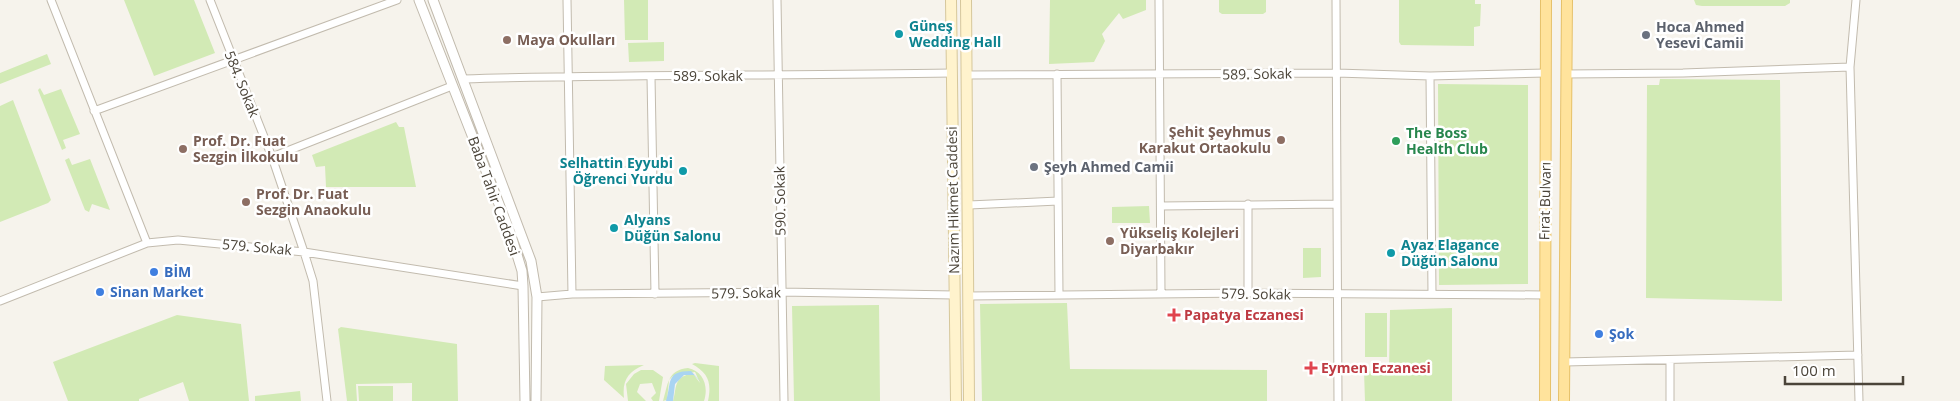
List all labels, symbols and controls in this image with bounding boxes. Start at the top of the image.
place label: Güneş Wedding Hall [909,16,1001,51]
place label: Hoca Ahmed Yesevi Camii [1656,17,1744,52]
marker: Güneş Wedding Hall [893,28,905,40]
marker: Hoca Ahmed Yesevi Camii [1640,29,1652,41]
place label: Maya Okulları [517,30,615,49]
marker: Maya Okulları [501,34,513,46]
street label: 584. Sokak [221,48,265,120]
street label: 589. Sokak [1222,63,1293,84]
street label: 589. Sokak [673,66,744,85]
place label: Şehit Şeyhmus Karakut Ortaokulu [1139,122,1271,157]
place label: The Boss Health Club [1406,123,1488,158]
street label: Nazım Hikmet Caddesi [942,126,963,274]
place label: Prof. Dr. Fuat Sezgin İlkokulu [193,131,298,166]
street label: Baba Tahir Caddesi [464,134,525,258]
marker: Şehit Şeyhmus Karakut Ortaokulu [1275,134,1287,146]
marker: The Boss Health Club [1390,135,1402,147]
marker: Prof. Dr. Fuat Sezgin İlkokulu [177,143,189,155]
place label: Selhattin Eyyubi Öğrenci Yurdu [560,153,673,188]
place label: Şeyh Ahmed Camii [1044,157,1174,176]
marker: Şeyh Ahmed Camii [1028,161,1040,173]
street label: Fırat Bulvarı [1534,162,1555,240]
marker: Selhattin Eyyubi Öğrenci Yurdu [677,165,689,177]
street label: 590. Sokak [769,165,790,236]
place label: Prof. Dr. Fuat Sezgin Anaokulu [256,184,371,219]
marker: Prof. Dr. Fuat Sezgin Anaokulu [240,196,252,208]
place label: Alyans Düğün Salonu [624,210,721,245]
marker: Alyans Düğün Salonu [608,222,620,234]
place label: Yükseliş Kolejleri Diyarbakır [1120,223,1239,258]
street label: 579. Sokak [221,234,293,259]
marker: Yükseliş Kolejleri Diyarbakır [1104,235,1116,247]
place label: Ayaz Elagance Düğün Salonu [1401,235,1499,270]
marker: Ayaz Elagance Düğün Salonu [1385,247,1397,259]
place label: BİM [164,262,191,281]
marker: BİM [148,266,160,278]
place label: Sinan Market [110,282,204,301]
street label: 579. Sokak [711,282,782,303]
street label: 579. Sokak [1221,283,1292,304]
marker: Sinan Market [94,286,106,298]
place label: Papatya Eczanesi [1184,305,1304,324]
marker: Papatya Eczanesi [1168,309,1180,321]
place label: Şok [1609,324,1634,343]
marker: Şok [1593,328,1605,340]
scale bar [1785,354,1902,386]
place label: Eymen Eczanesi [1321,358,1431,377]
text: 100 m [1792,360,1836,380]
marker: Eymen Eczanesi [1305,362,1317,374]

